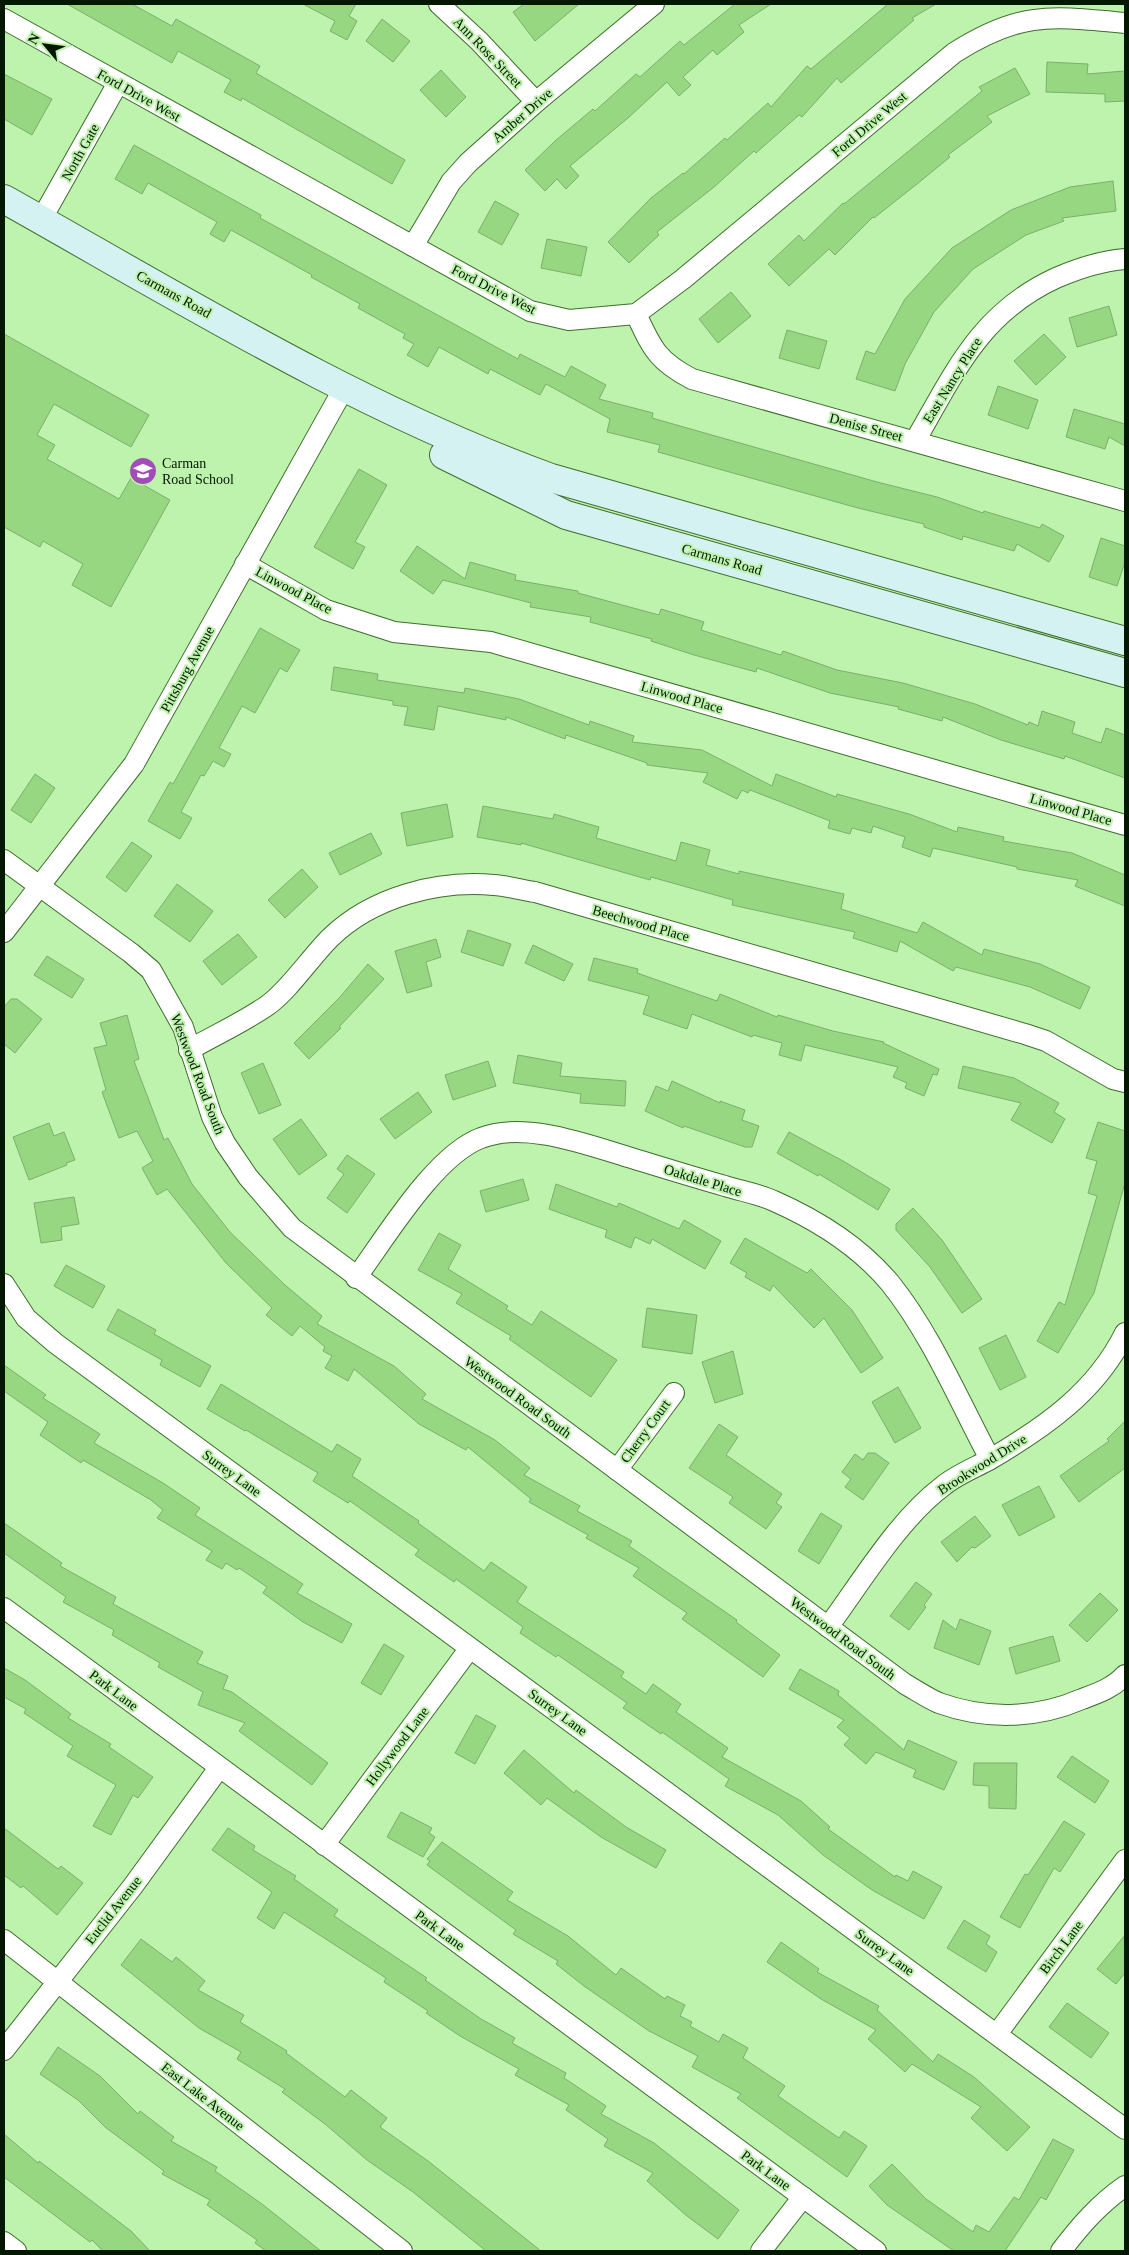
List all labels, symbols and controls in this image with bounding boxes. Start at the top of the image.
street label: Ann Rose Street [450,14,525,91]
north arrow [20,20,70,70]
text: N [25,31,43,47]
street label: Ford Drive West [95,66,183,125]
street label: Amber Drive [489,85,555,145]
street label: Ford Drive West [829,89,910,160]
street label: North Gate [59,121,102,183]
street label: Ford Drive West [449,262,539,317]
street label: Carmans Road [134,268,214,321]
street label: East Nancy Place [920,335,985,426]
street label: Denise Street [828,411,904,444]
school or university icon: Carman Road School [128,456,158,486]
place label: Carman Road School [162,456,234,487]
street label: Carmans Road [680,541,764,578]
street label: Linwood Place [253,564,335,617]
street label: Pittsburg Avenue [158,624,217,715]
street label: Linwood Place [639,679,724,716]
street label: Linwood Place [1028,791,1113,828]
street label: Beechwood Place [591,903,691,944]
street label: Westwood Road South [168,1012,227,1137]
street label: Oakdale Place [662,1162,744,1199]
street label: Westwood Road South [462,1354,574,1441]
street label: Cherry Court [618,1397,673,1466]
street label: Brookwood Drive [935,1431,1029,1498]
street label: Surrey Lane [199,1447,264,1500]
street label: Westwood Road South [787,1594,898,1683]
street label: Park Lane [86,1667,141,1714]
street label: Surrey Lane [525,1686,590,1739]
street label: Hollywood Lane [363,1704,432,1789]
street label: Euclid Avenue [82,1873,144,1947]
street label: Park Lane [412,1908,467,1953]
street label: Birch Lane [1037,1918,1086,1977]
street label: Surrey Lane [852,1926,917,1979]
street label: East Lake Avenue [158,2059,247,2133]
street label: Park Lane [738,2148,793,2193]

